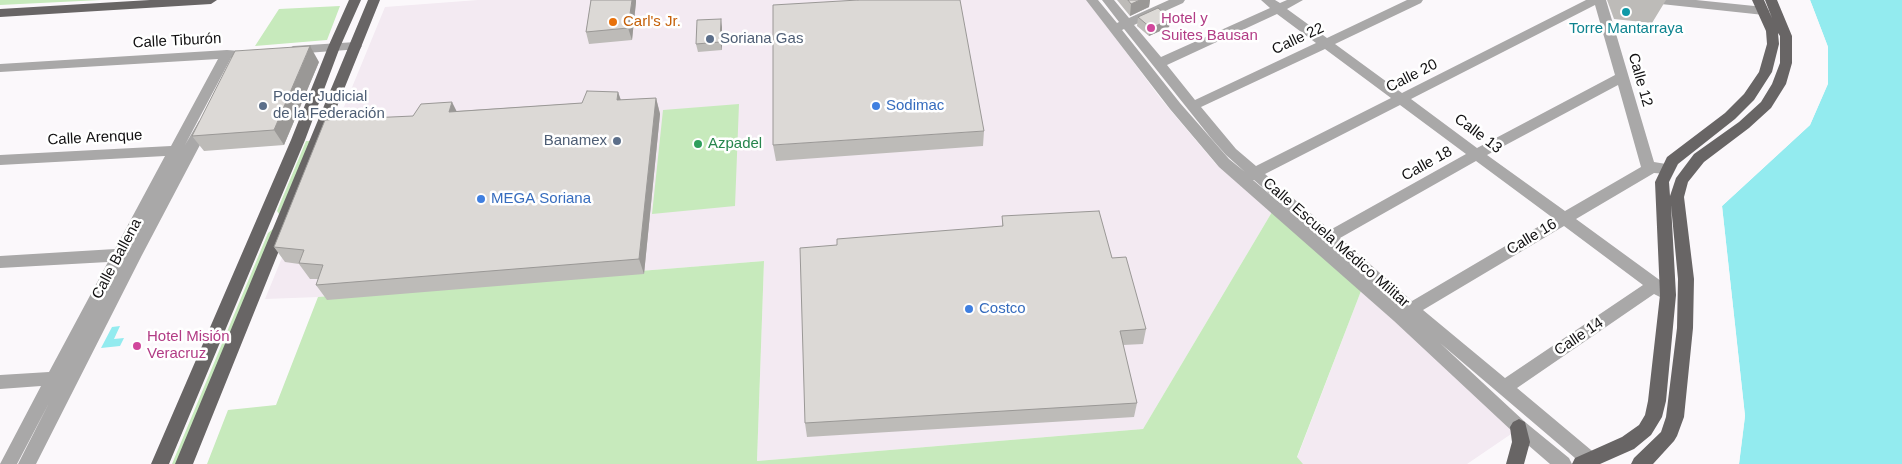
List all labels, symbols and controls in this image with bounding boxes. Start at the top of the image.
marker: Torre Mantarraya [1620,6,1632,18]
place label: Hotel y Suites Bausan [1161,10,1258,45]
place label: Carl's Jr. [623,13,681,31]
marker: Carl's Jr. [607,16,619,28]
street label: Calle 22 [1269,19,1327,59]
place label: Torre Mantarraya [1569,20,1683,38]
marker: Hotel y Suites Bausan [1145,22,1157,34]
street label: Calle Tiburón [132,30,222,52]
place label: Soriana Gas [720,30,803,48]
marker: Soriana Gas [704,33,716,45]
street label: Calle 12 [1624,51,1656,109]
street label: Calle 20 [1383,55,1441,97]
place label: Poder Judicial de la Federación [273,88,385,123]
place label: Sodimac [886,97,944,115]
marker: Poder Judicial de la Federación [257,100,269,112]
marker: Sodimac [870,100,882,112]
street label: Calle 13 [1451,110,1505,158]
street label: Calle Arenque [47,127,143,149]
place label: Banamex [544,132,607,150]
marker: Banamex [611,135,623,147]
place label: Azpadel [708,135,762,153]
marker: Azpadel [692,138,704,150]
street label: Calle 18 [1399,143,1455,185]
street label: Calle Escuela Médico Militar [1259,174,1413,312]
place label: MEGA Soriana [491,190,591,208]
marker: MEGA Soriana [475,193,487,205]
street label: Calle 16 [1504,215,1560,259]
street label: Calle Ballena [88,216,146,302]
place label: Costco [979,300,1026,318]
marker: Costco [963,303,975,315]
street label: Calle 14 [1551,314,1607,360]
place label: Hotel Misión Veracruz [147,328,230,363]
marker: Hotel Misión Veracruz [131,340,143,352]

